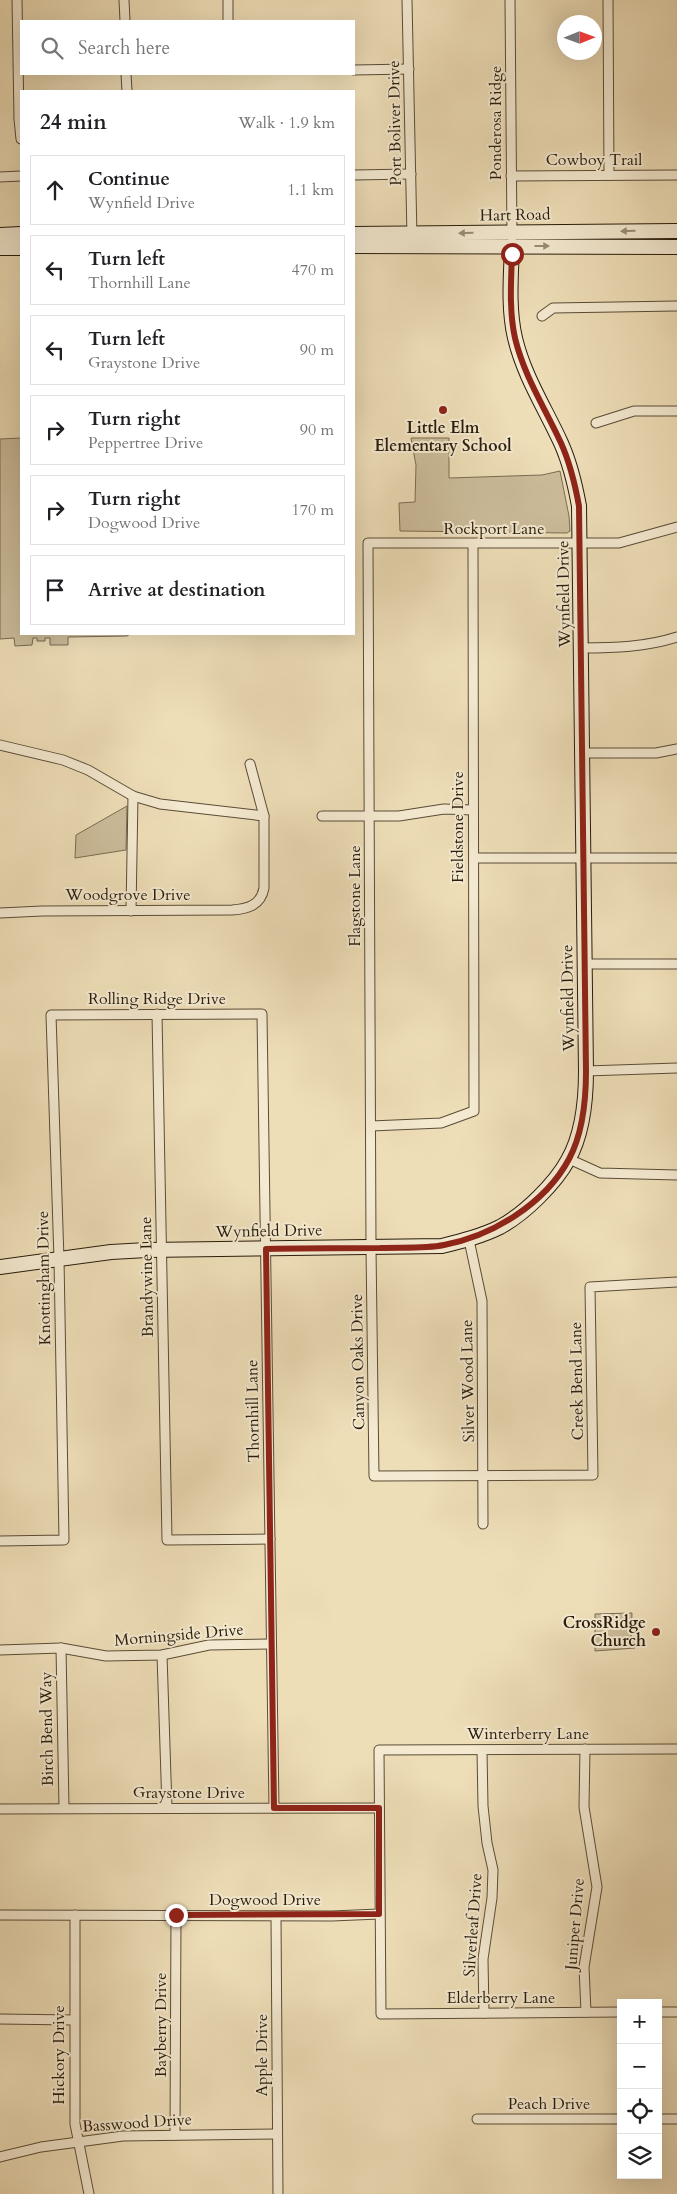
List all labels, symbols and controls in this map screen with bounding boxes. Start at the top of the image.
north arrow [557,15,602,60]
search box [20,20,355,75]
icon: search [38,34,66,62]
text: Search here [78,35,170,61]
street label: Port Boliver Drive [383,60,407,186]
street label: Ponderosa Ridge [485,66,507,180]
text: 24 min [40,108,107,137]
text: Walk · 1.9 km [238,112,335,134]
street label: Cowboy Trail [546,149,642,171]
text: Continue [88,166,170,192]
icon: ahead [41,176,69,204]
text: 1.1 km [287,179,334,201]
text: Wynfield Drive [88,192,195,214]
street label: Hart Road [479,203,551,227]
one-way arrow [620,227,636,235]
one-way arrow [458,229,474,237]
one-way arrow [535,242,551,250]
route start [501,243,524,266]
text: Turn left [88,246,165,272]
icon: left [41,256,69,284]
text: 470 m [292,259,334,281]
text: Thornhill Lane [88,272,191,294]
text: Turn left [88,326,165,352]
icon: left [41,336,69,364]
text: 90 m [300,339,334,361]
text: Graystone Drive [88,352,200,374]
marker: Little Elm Elementary School [437,404,449,416]
text: Turn right [88,406,180,432]
icon: right [41,416,69,444]
place label: Little Elm Elementary School [374,417,512,457]
text: 90 m [300,419,334,441]
text: Peppertree Drive [88,432,203,454]
text: Turn right [88,486,180,512]
icon: right [41,496,69,524]
text: 170 m [292,499,334,521]
text: Dogwood Drive [88,512,200,534]
street label: Rockport Lane [444,518,544,540]
street label: Wynfield Drive [552,540,576,649]
icon: arrive [41,576,69,604]
text: Arrive at destination [88,577,265,603]
street label: Fieldstone Drive [447,771,469,883]
street label: Flagstone Lane [344,845,366,947]
street label: Woodgrove Drive [64,884,191,906]
street label: Wynfield Drive [556,944,580,1053]
street label: Rolling Ridge Drive [88,988,226,1010]
street label: Knottingham Drive [32,1211,56,1345]
street label: Brandywine Lane [135,1217,159,1337]
street label: Wynfield Drive [214,1219,323,1243]
street label: Canyon Oaks Drive [346,1294,370,1430]
street label: Silver Wood Lane [456,1319,480,1443]
street label: Creek Bend Lane [565,1322,589,1440]
street label: Thornhill Lane [241,1359,265,1463]
place label: CrossRidge Church [563,1612,646,1652]
street label: Morningside Drive [113,1618,245,1652]
marker: CrossRidge Church [650,1626,662,1638]
street label: Birch Bend Way [35,1671,59,1787]
street label: Winterberry Lane [466,1723,589,1745]
street label: Graystone Drive [133,1782,245,1804]
street label: Silverleaf Drive [458,1872,488,1978]
street label: Juniper Drive [560,1877,590,1973]
street label: Dogwood Drive [209,1889,321,1911]
route end [165,1904,188,1927]
street label: Bayberry Drive [150,1972,172,2078]
street label: Elderberry Lane [447,1987,555,2009]
map controls [617,1999,662,2179]
button: + [617,1999,662,2044]
street label: Hickory Drive [48,2005,70,2105]
street label: Apple Drive [251,2014,273,2096]
button: − [617,2044,662,2089]
button: locate [617,2089,662,2134]
street label: Peach Drive [508,2093,590,2115]
street label: Basswood Drive [81,2108,193,2138]
button: layers [617,2134,662,2179]

